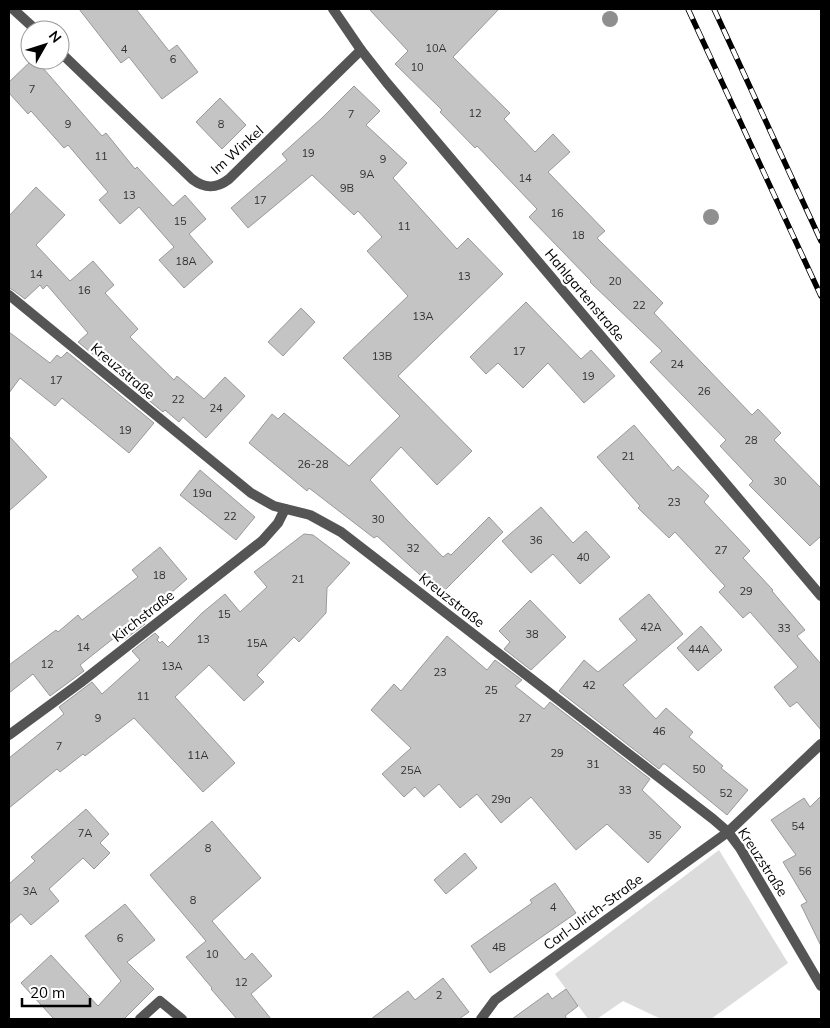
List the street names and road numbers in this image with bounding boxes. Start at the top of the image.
street label: Im Winkel [207,122,267,178]
street label: Hahlgartenstraße [541,245,629,345]
street label: Kreuzstraße [87,339,159,403]
street label: Kreuzstraße [416,569,488,631]
street label: Kirchstraße [108,586,178,646]
street label: Kreuzstraße [734,824,792,900]
street label: Carl-Ulrich-Straße [540,870,646,954]

